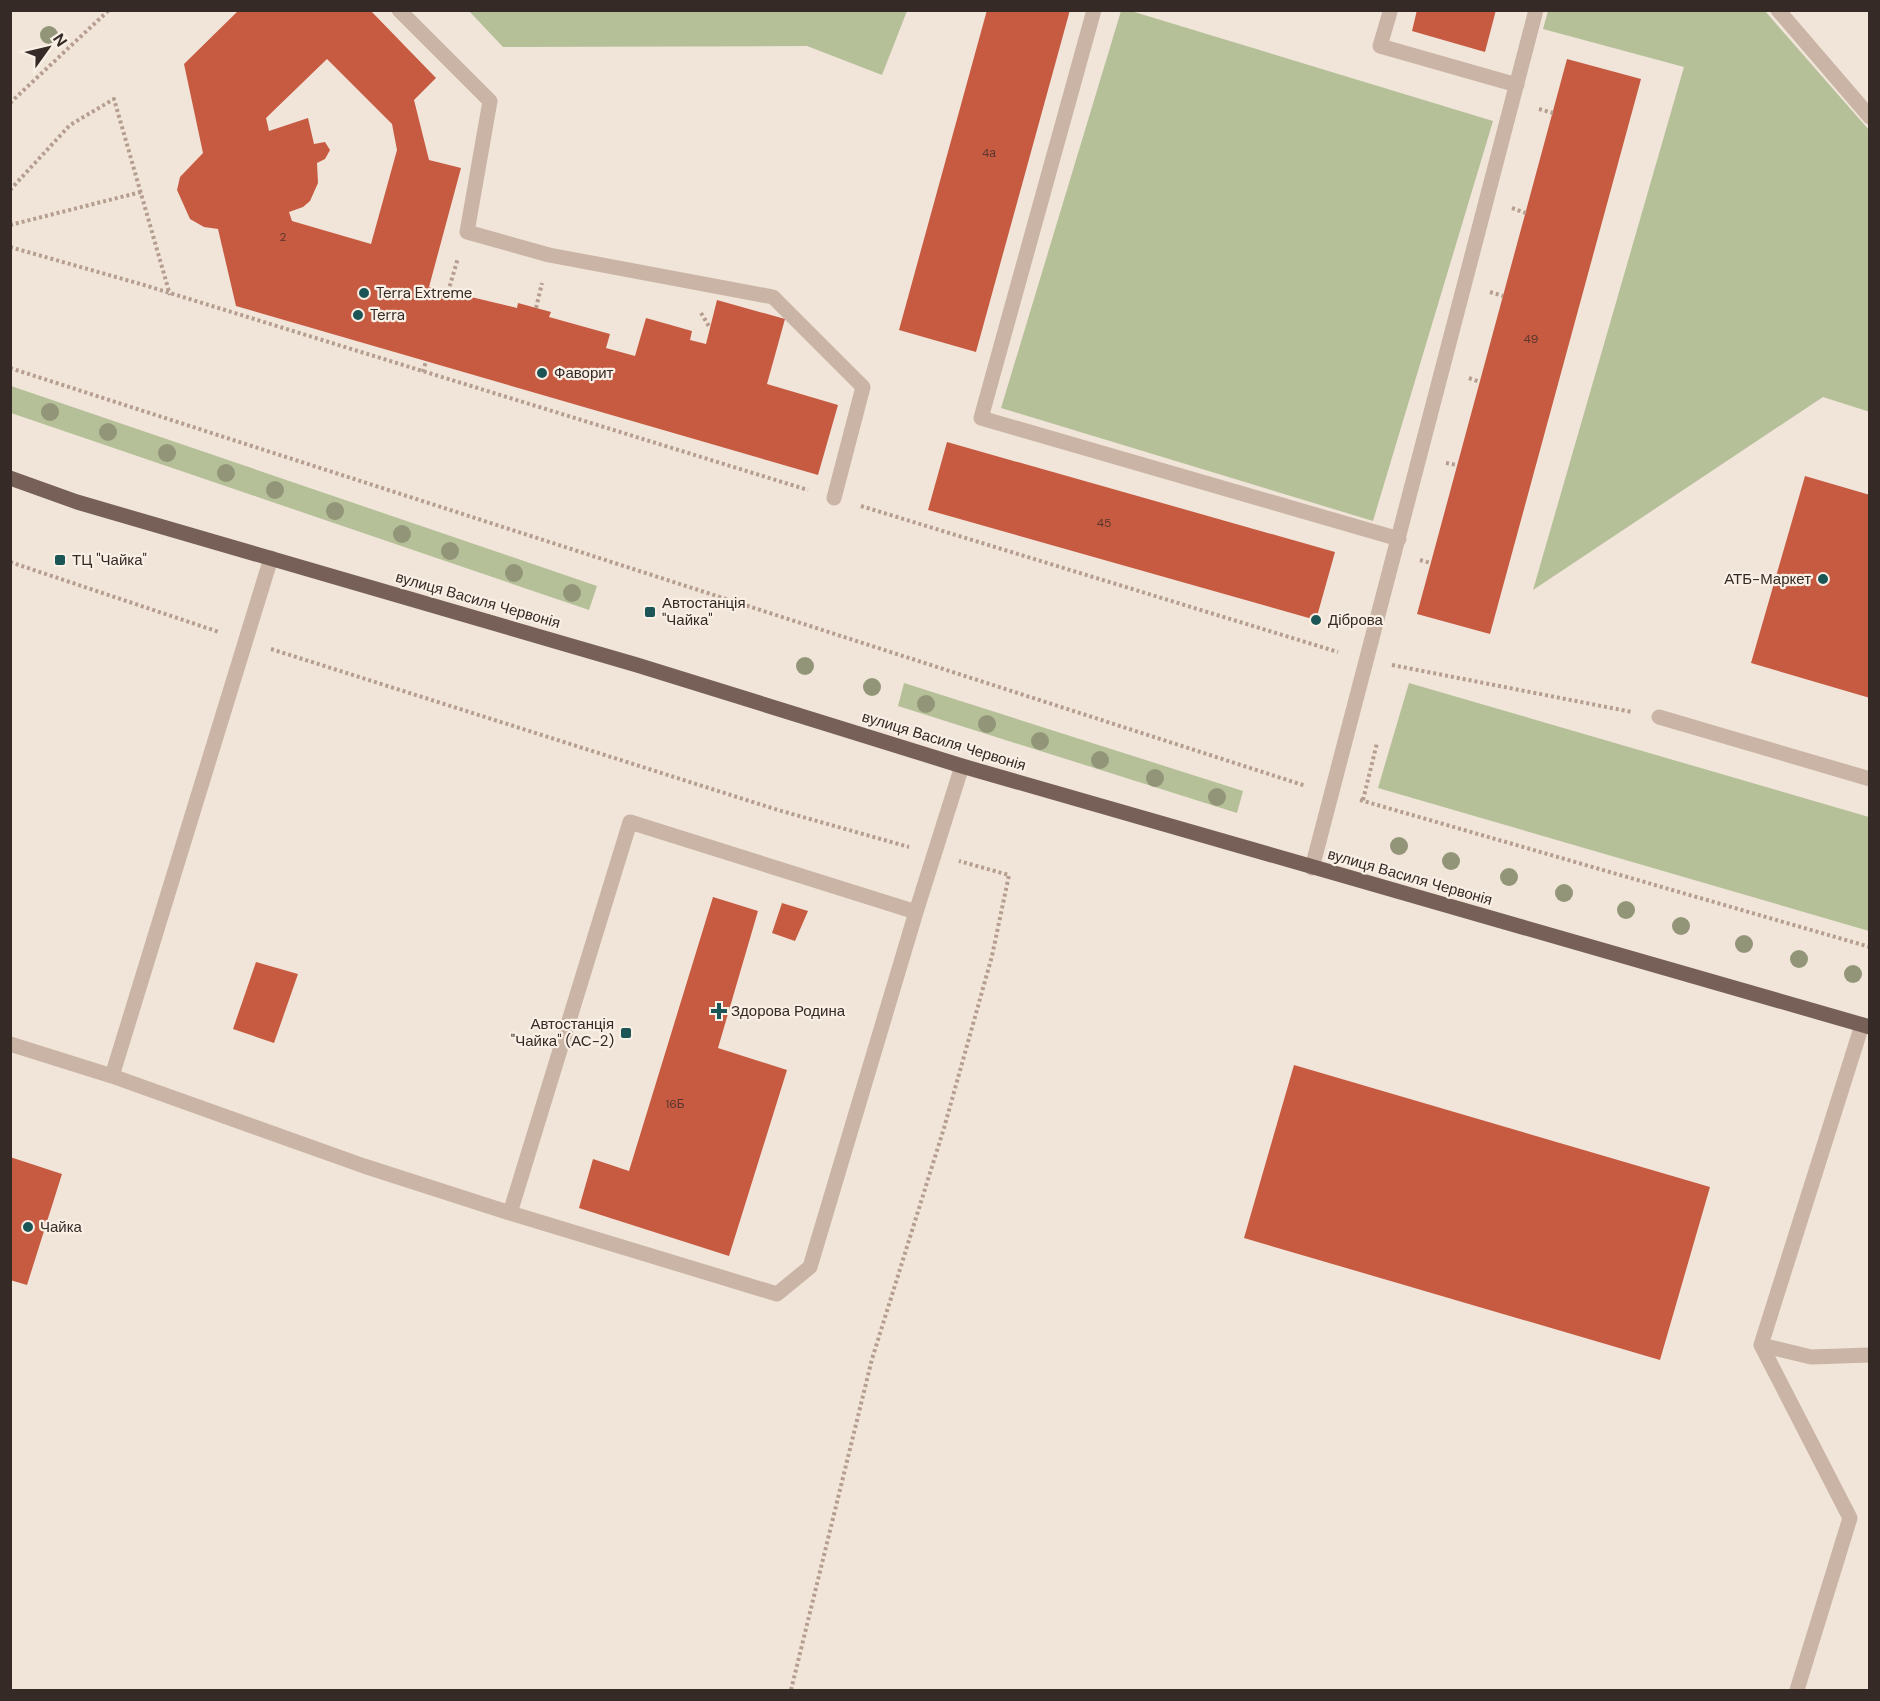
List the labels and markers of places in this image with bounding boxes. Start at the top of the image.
place label: Terra Extreme [376,283,472,303]
marker: Terra Extreme [357,286,371,300]
place label: Terra [370,305,405,325]
marker: Terra [351,308,365,322]
place label: Фаворит [554,363,614,383]
marker: Фаворит [535,366,549,380]
place label: ТЦ "Чайка" [72,550,147,570]
marker: ТЦ "Чайка" [53,553,67,567]
place label: АТБ-Маркет [1724,569,1811,589]
marker: АТБ-Маркет [1816,572,1830,586]
place label: Автостанція "Чайка" [662,593,746,630]
marker: Автостанція "Чайка" [643,605,657,619]
place label: Діброва [1328,610,1384,630]
marker: Діброва [1309,613,1323,627]
place label: Здорова Родина [731,1001,846,1021]
marker: Здорова Родина [712,1004,726,1018]
place label: Автостанція "Чайка" (АС-2) [511,1014,614,1051]
marker: Автостанція "Чайка" (АС-2) [619,1026,633,1040]
place label: Чайка [40,1217,83,1237]
marker: Чайка [21,1220,35,1234]

